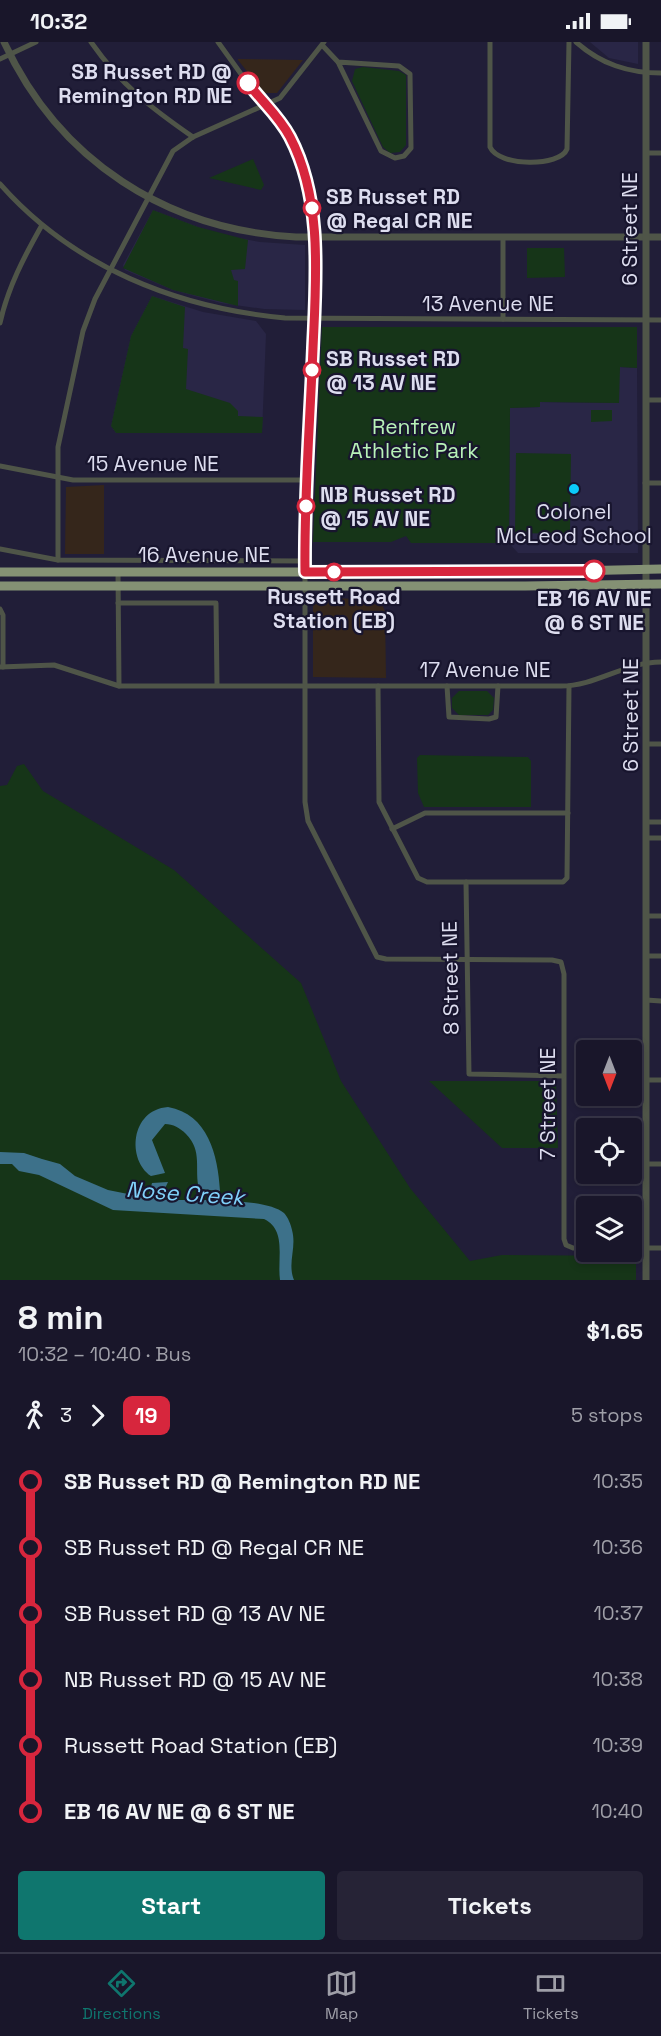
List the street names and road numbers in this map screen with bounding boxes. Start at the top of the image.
street label: 6 Street NE [616,172,643,286]
street label: 13 Avenue NE [422,290,554,317]
street label: 15 Avenue NE [87,450,219,477]
street label: 16 Avenue NE [138,541,270,568]
street label: 17 Avenue NE [419,656,551,683]
street label: 6 Street NE [617,658,644,772]
street label: 8 Street NE [436,921,464,1035]
street label: 7 Street NE [534,1048,561,1160]

